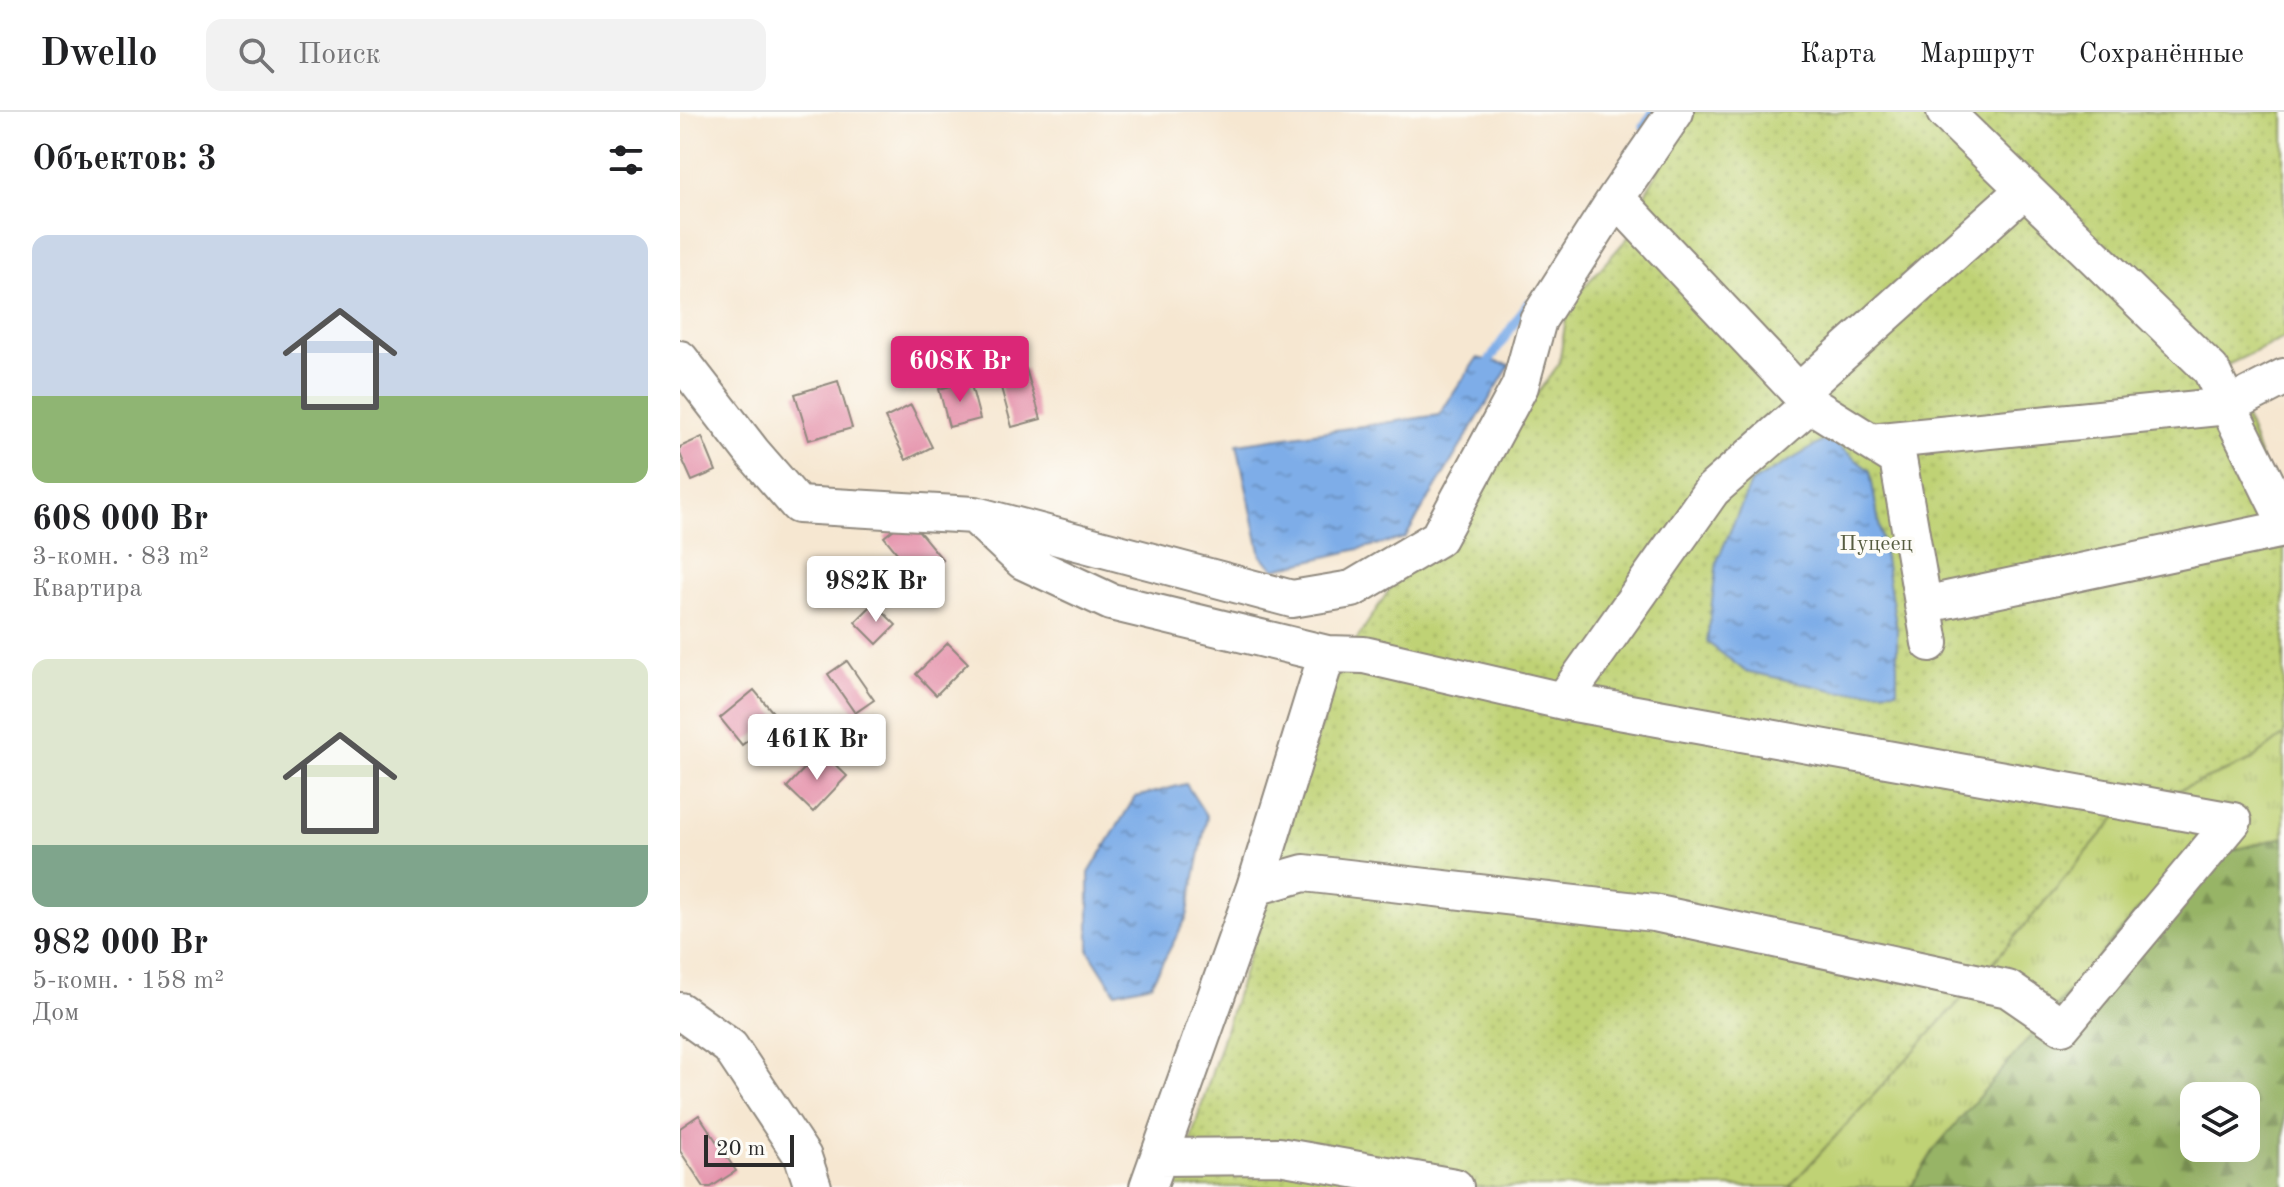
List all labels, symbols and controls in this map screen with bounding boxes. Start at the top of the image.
search box [206,19,766,91]
icon: search [234,33,278,77]
text: Dwello [40,36,158,74]
text: Поиск [298,40,381,70]
text: Карта [1800,41,1876,69]
text: Маршрут [1920,41,2035,69]
text: Сохранённые [2079,41,2244,69]
icon: filters [604,138,648,182]
text: Объектов: 3 [32,143,217,177]
icon: home [268,287,412,431]
pin: 608K Br [886,336,1034,404]
text: 608K Br [909,349,1011,375]
text: 608 000 Br [32,503,208,537]
park label: Пуцеец [1839,533,1913,555]
text: 3-комн. · 83 m² [32,544,209,570]
pin: 982K Br [802,556,950,624]
text: 982K Br [825,569,927,595]
text: Квартира [32,576,142,602]
icon: home [268,711,412,855]
pin: 461K Br [743,714,891,782]
text: 461K Br [766,727,868,753]
text: 982 000 Br [32,927,208,961]
text: 5-комн. · 158 m² [32,968,224,994]
text: Дом [32,1000,79,1026]
map controls [2180,1082,2260,1162]
button: layers [2180,1082,2260,1162]
scale bar [704,1131,794,1167]
text: 20 m [716,1138,765,1160]

